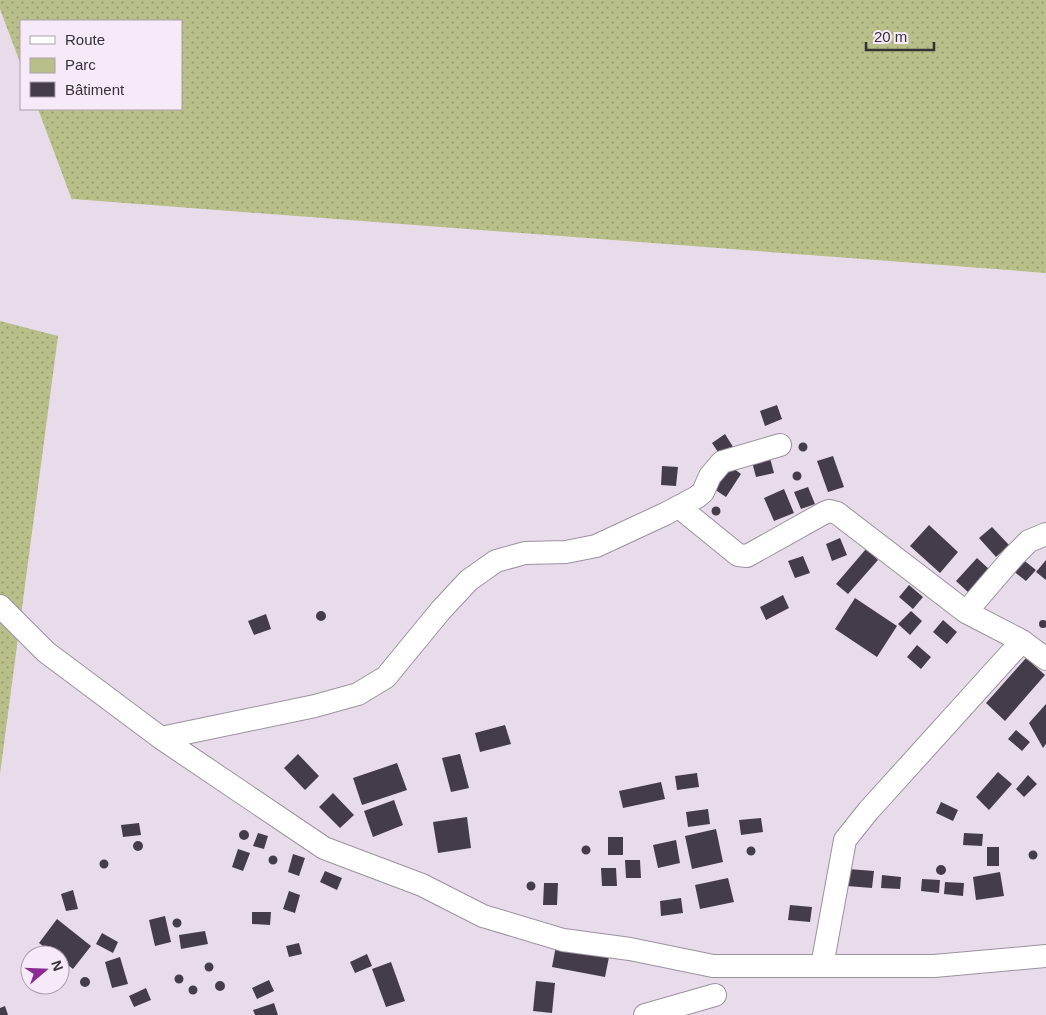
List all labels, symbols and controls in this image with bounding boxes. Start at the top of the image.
legend [20,20,182,110]
scale bar [866,20,934,52]
text: 20 m [874,28,907,45]
text: Route [65,31,105,48]
text: Parc [65,56,96,73]
text: Bâtiment [65,81,125,98]
north arrow [20,945,70,995]
text: N [48,958,67,973]

